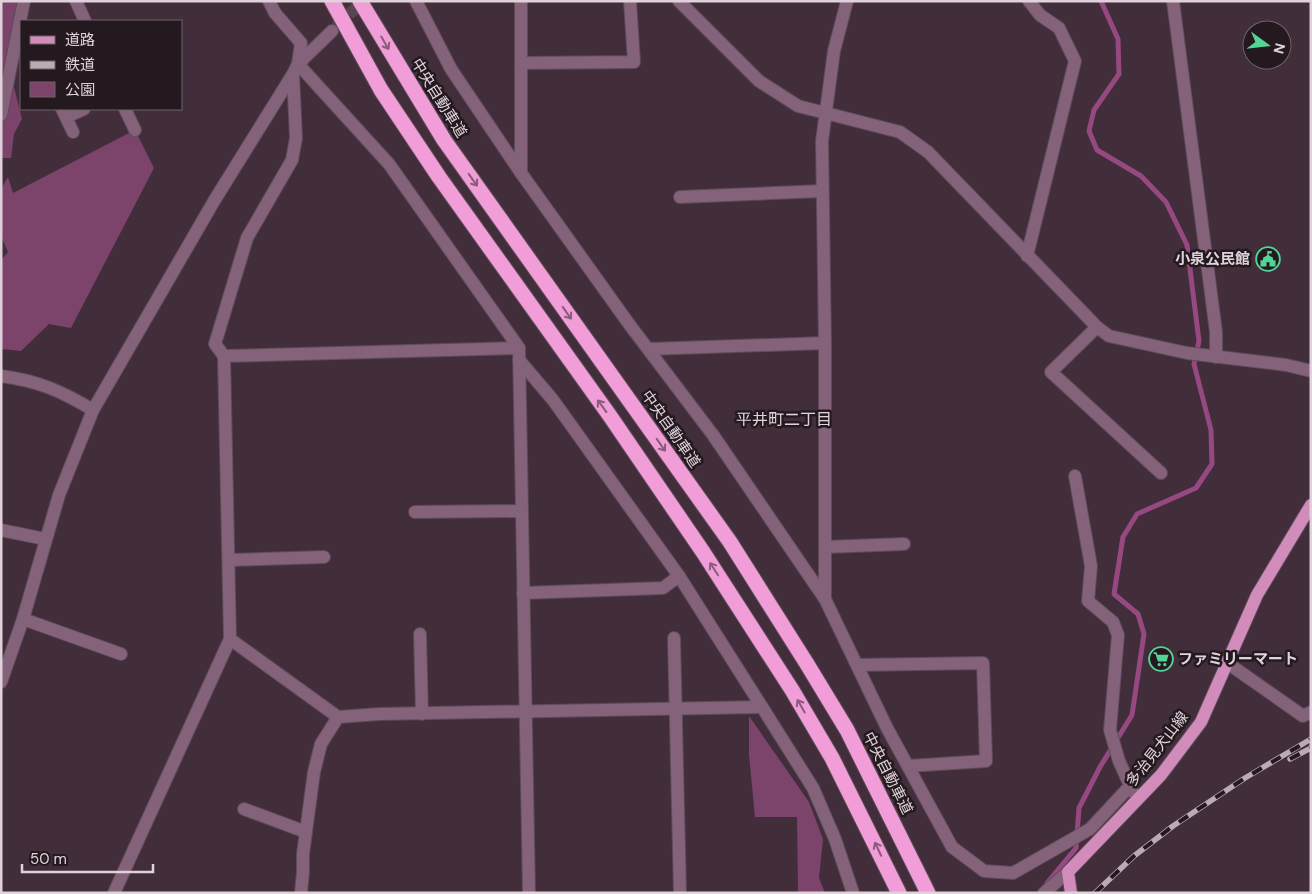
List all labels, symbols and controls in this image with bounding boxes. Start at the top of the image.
legend [20,20,182,110]
north arrow [1242,20,1292,70]
text: 道路 [65,30,95,50]
one-way arrow [380,36,390,50]
text: N [1270,41,1290,56]
text: 鉄道 [65,55,95,75]
street label: 中央自動車道 [407,55,471,141]
text: 公園 [65,80,95,100]
one-way arrow [467,173,478,186]
public building icon: 小泉公民館 [1255,246,1281,272]
place label: 小泉公民館 [1175,249,1250,269]
one-way arrow [562,305,572,319]
street label: 中央自動車道 [637,386,705,472]
one-way arrow [597,399,607,413]
district label: 平井町二丁目 [736,409,832,430]
one-way arrow [656,438,666,452]
one-way arrow [709,562,719,576]
supermarket icon: ファミリーマート [1148,646,1174,672]
place label: ファミリーマート [1178,649,1298,669]
one-way arrow [796,699,806,713]
street label: 多治見犬山線 [1121,707,1193,791]
street label: 中央自動車道 [859,728,917,818]
scale bar [22,842,154,874]
one-way arrow [873,842,882,857]
text: 50 m [30,849,67,869]

